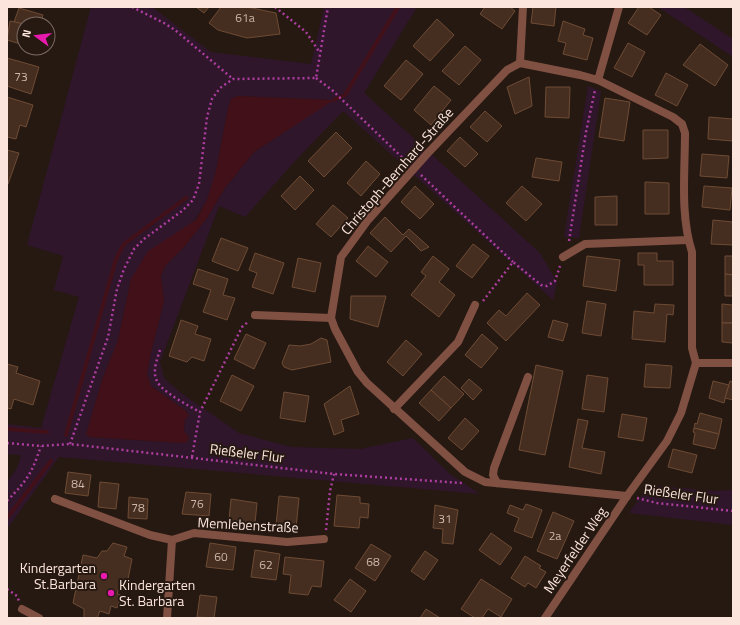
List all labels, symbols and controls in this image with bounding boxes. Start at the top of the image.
house number: 61a [235,8,255,27]
north arrow [16,16,56,56]
text: N [18,28,35,39]
house number: 73 [14,67,28,86]
street label: Christoph-Bernhard-Straße [335,102,458,239]
street label: Rießeler Flur [209,438,286,468]
house number: 84 [71,474,85,493]
street label: Rießeler Flur [642,478,720,509]
house number: 76 [190,494,204,513]
house number: 78 [131,498,145,517]
street label: Meyerfelder Weg [538,502,611,597]
house number: 31 [438,509,452,528]
street label: Memlebenstraße [197,511,299,538]
house number: 2a [549,526,561,545]
house number: 60 [214,547,228,566]
house number: 68 [366,552,380,571]
house number: 62 [259,555,273,574]
place label: Kindergarten St.Barbara [20,557,96,594]
marker: Kindergarten St.Barbara [99,571,109,581]
place label: Kindergarten St. Barbara [119,574,195,611]
marker: Kindergarten St. Barbara [106,588,116,598]

